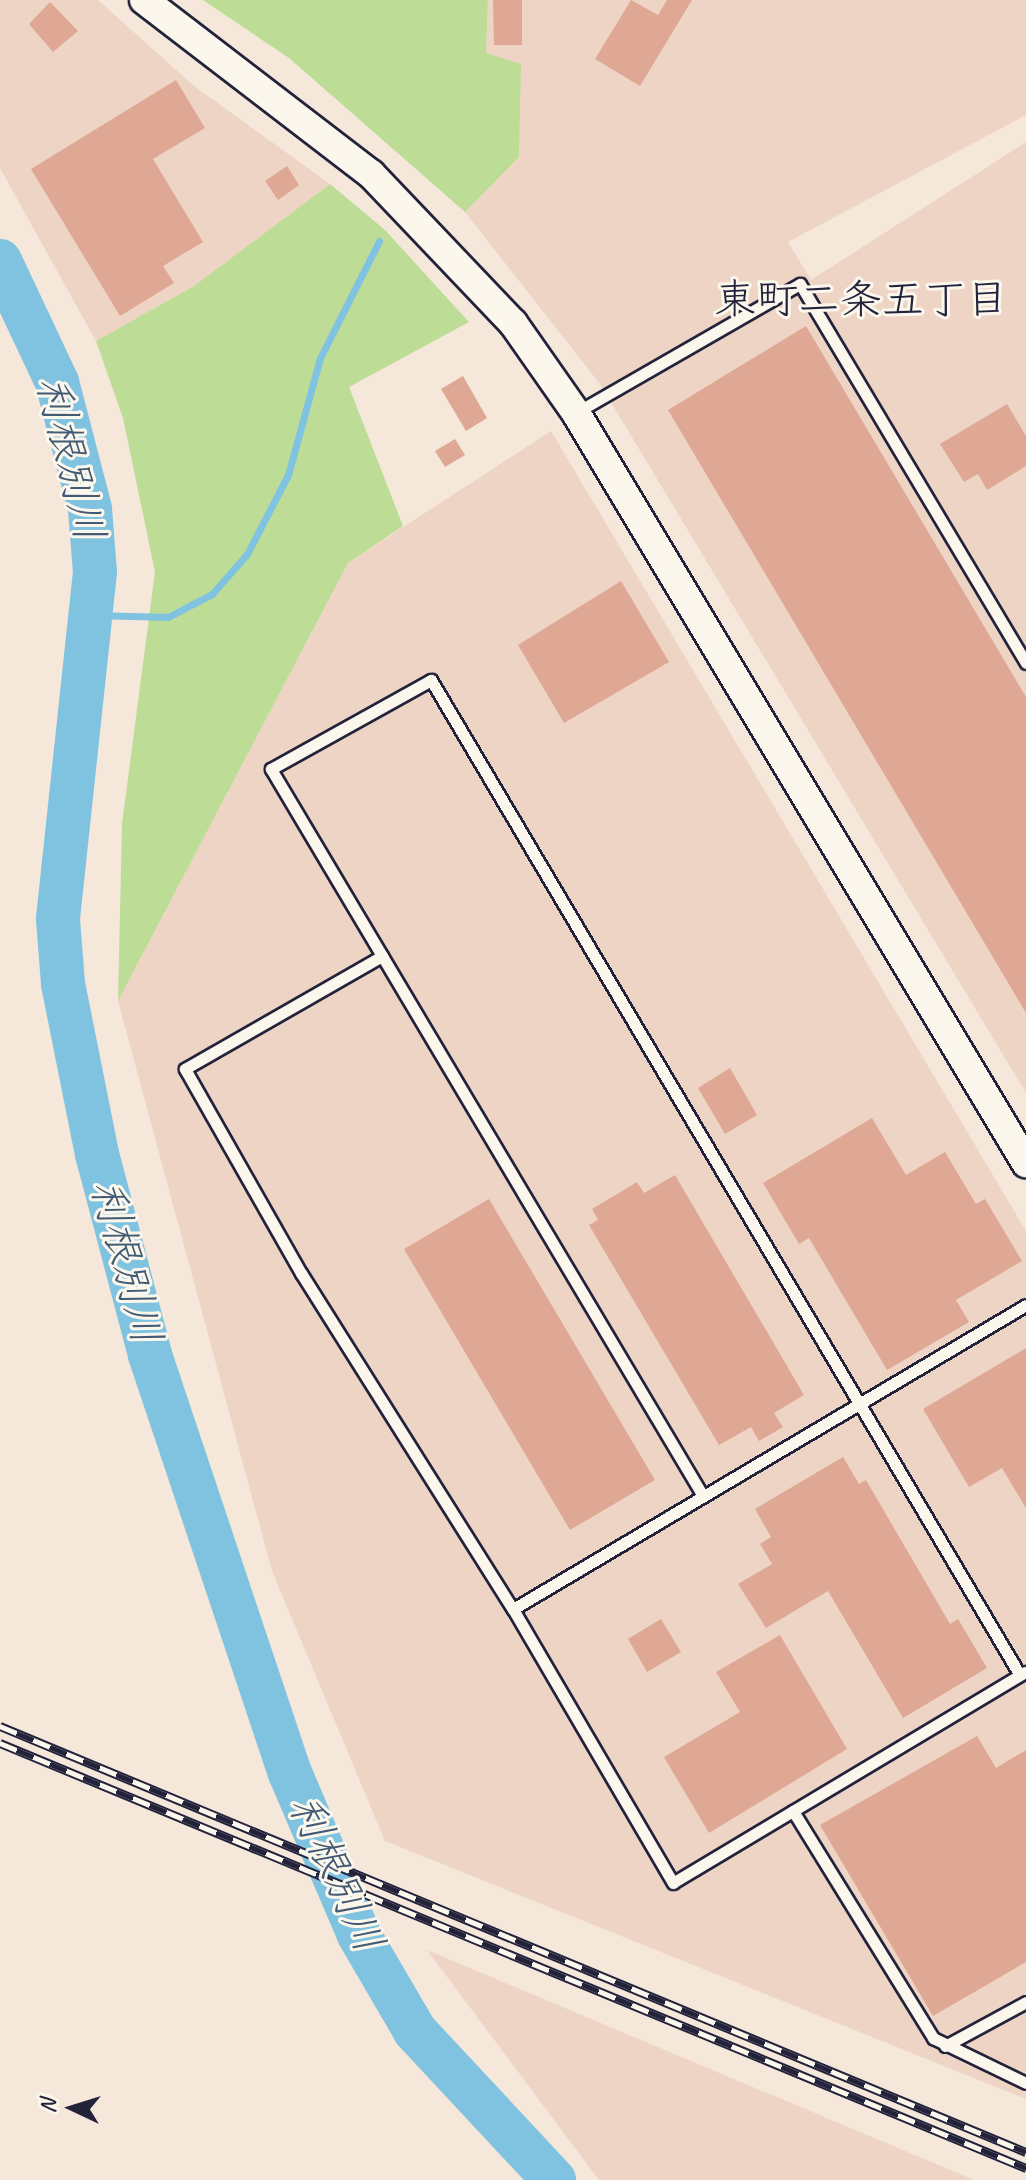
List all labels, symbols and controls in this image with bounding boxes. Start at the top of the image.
district label: 東町二条五丁目 [714,275,1008,325]
water label: 利根別川 [25,371,115,547]
water label: 利根別川 [80,1174,172,1350]
water label: 利根別川 [278,1787,394,1961]
north arrow [32,2068,112,2148]
text: N [34,2099,62,2114]

